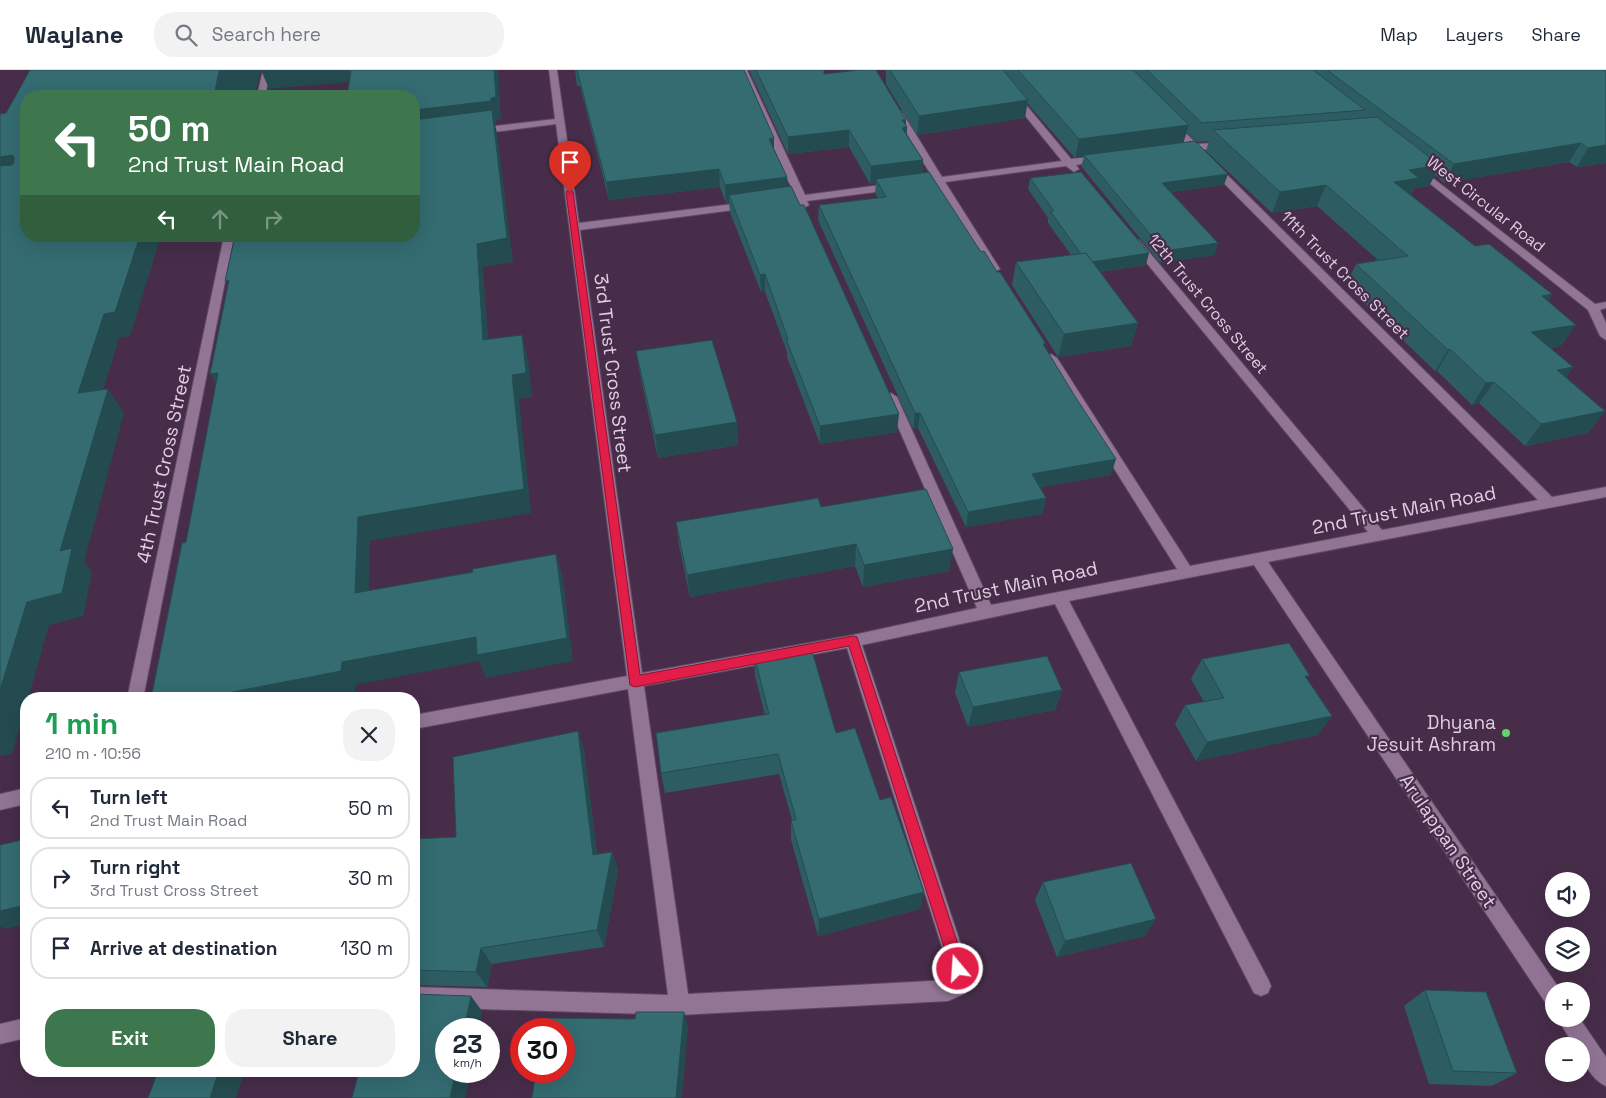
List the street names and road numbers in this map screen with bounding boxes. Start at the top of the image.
street label: West Circular Road [1422,151,1550,257]
street label: 11th Trust Cross Street [1276,206,1414,344]
street label: 12th Trust Cross Street [1143,230,1273,378]
street label: 3rd Trust Cross Street [588,272,638,474]
street label: 4th Trust Cross Street [131,362,197,566]
street label: 2nd Trust Main Road [1310,480,1498,540]
street label: 2nd Trust Main Road [912,555,1100,619]
street label: Arulappan Street [1394,769,1502,913]

